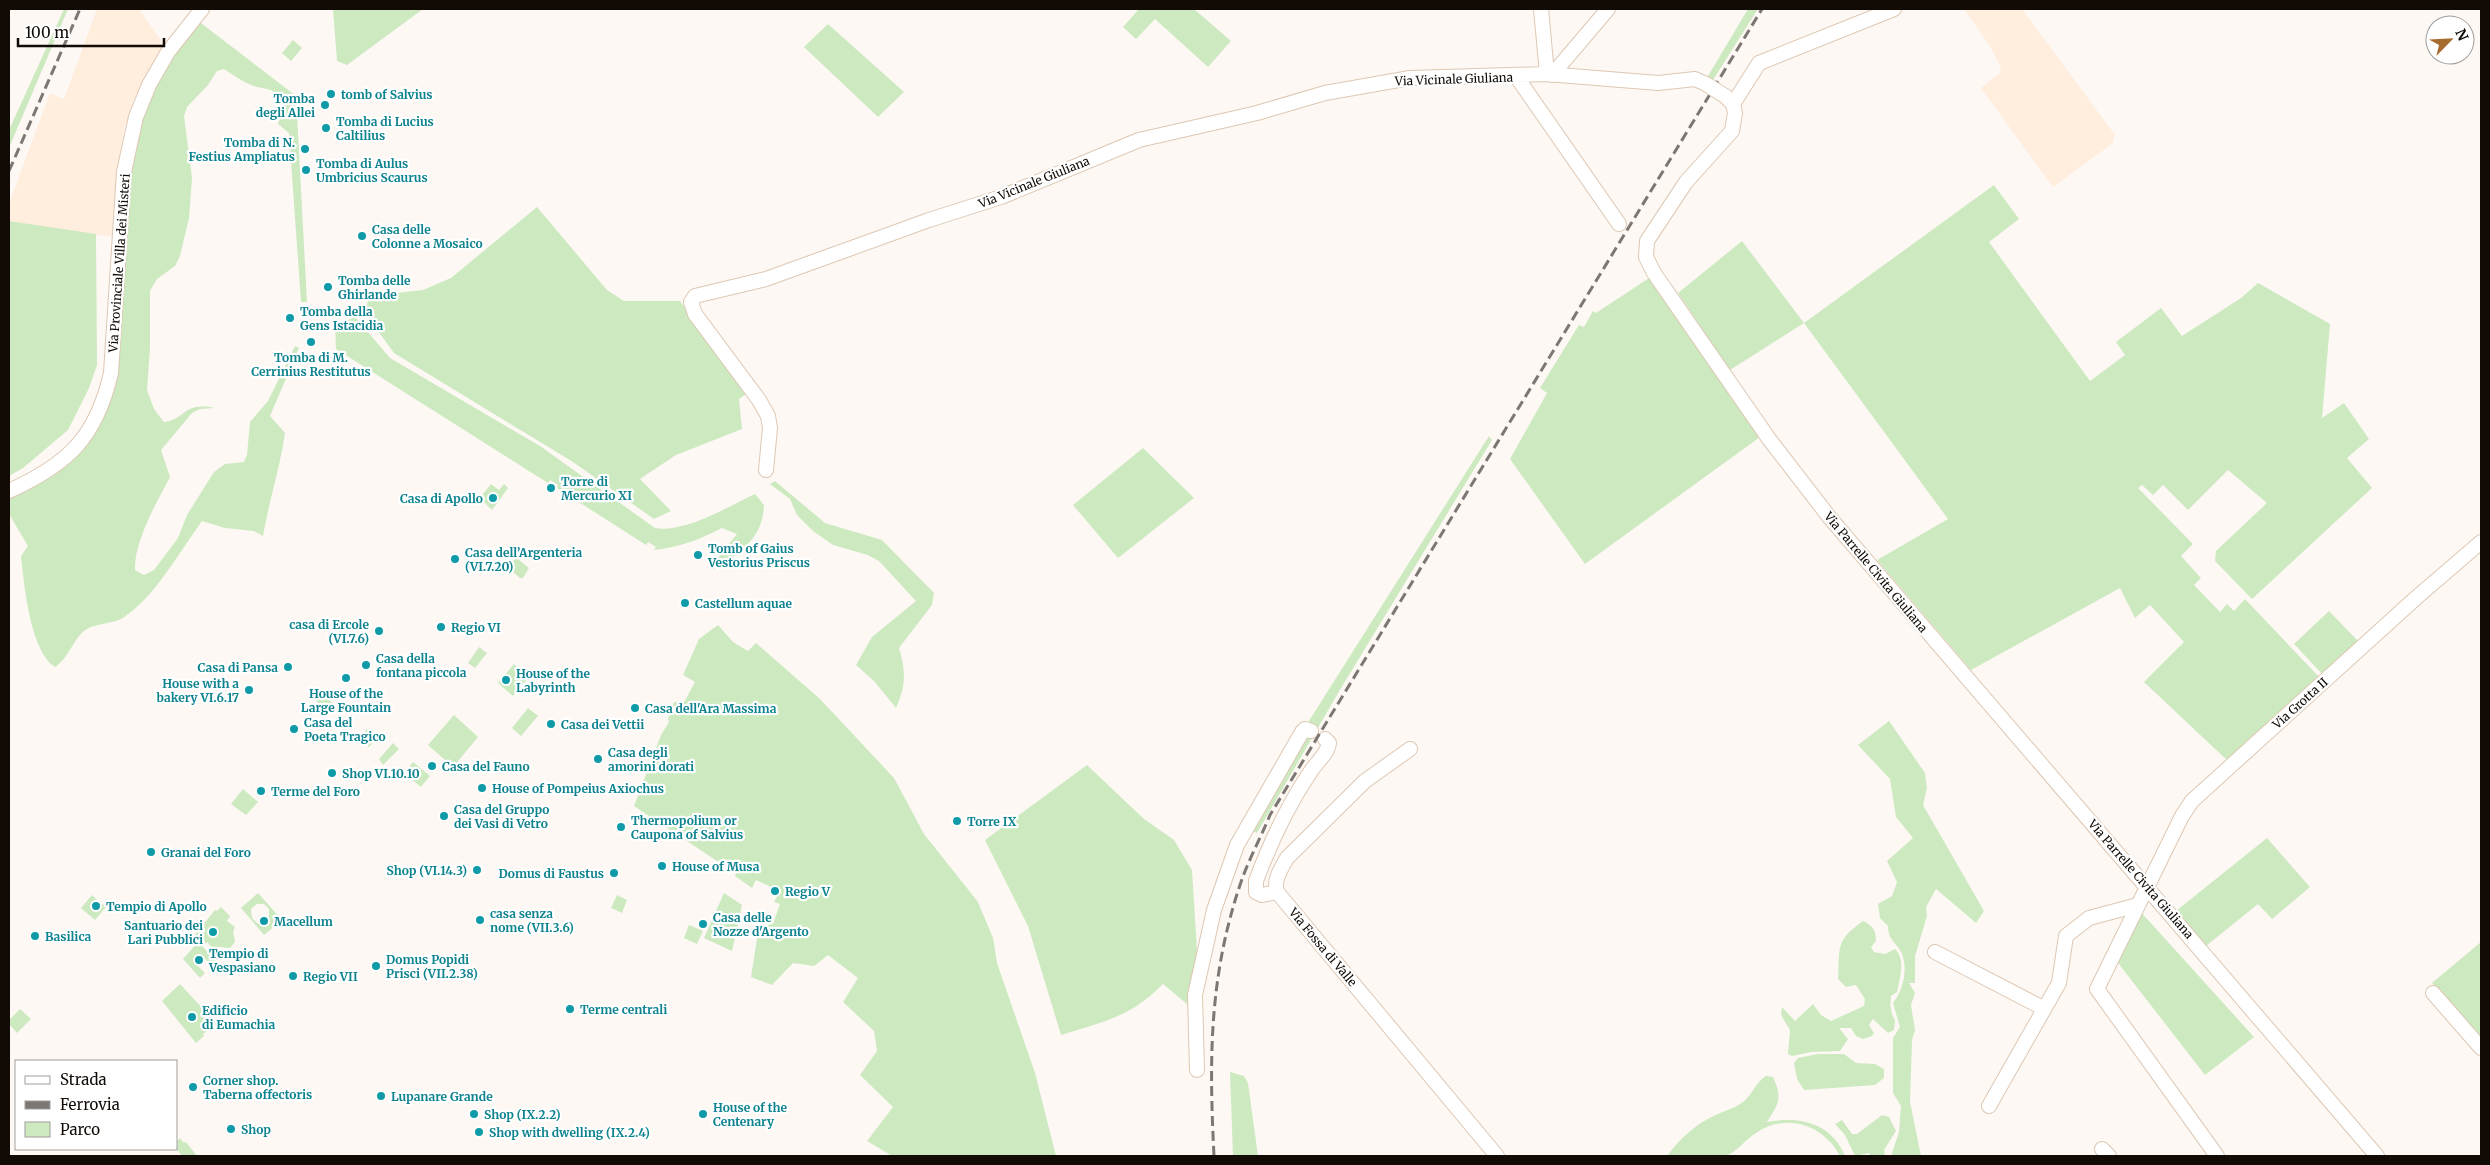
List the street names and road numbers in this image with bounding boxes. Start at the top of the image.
street label: Via Vicinale Giuliana [1394,69,1514,89]
street label: Via Vicinale Giuliana [975,153,1092,211]
street label: Via Provinciale Villa dei Misteri [105,173,133,354]
street label: Via Parrelle Civita Giuliana [1821,508,1931,636]
street label: Via Grotta II [2268,674,2331,732]
street label: Via Parrelle Civita Giuliana [2085,816,2197,942]
street label: Via Fossa di Valle [1285,904,1360,989]

